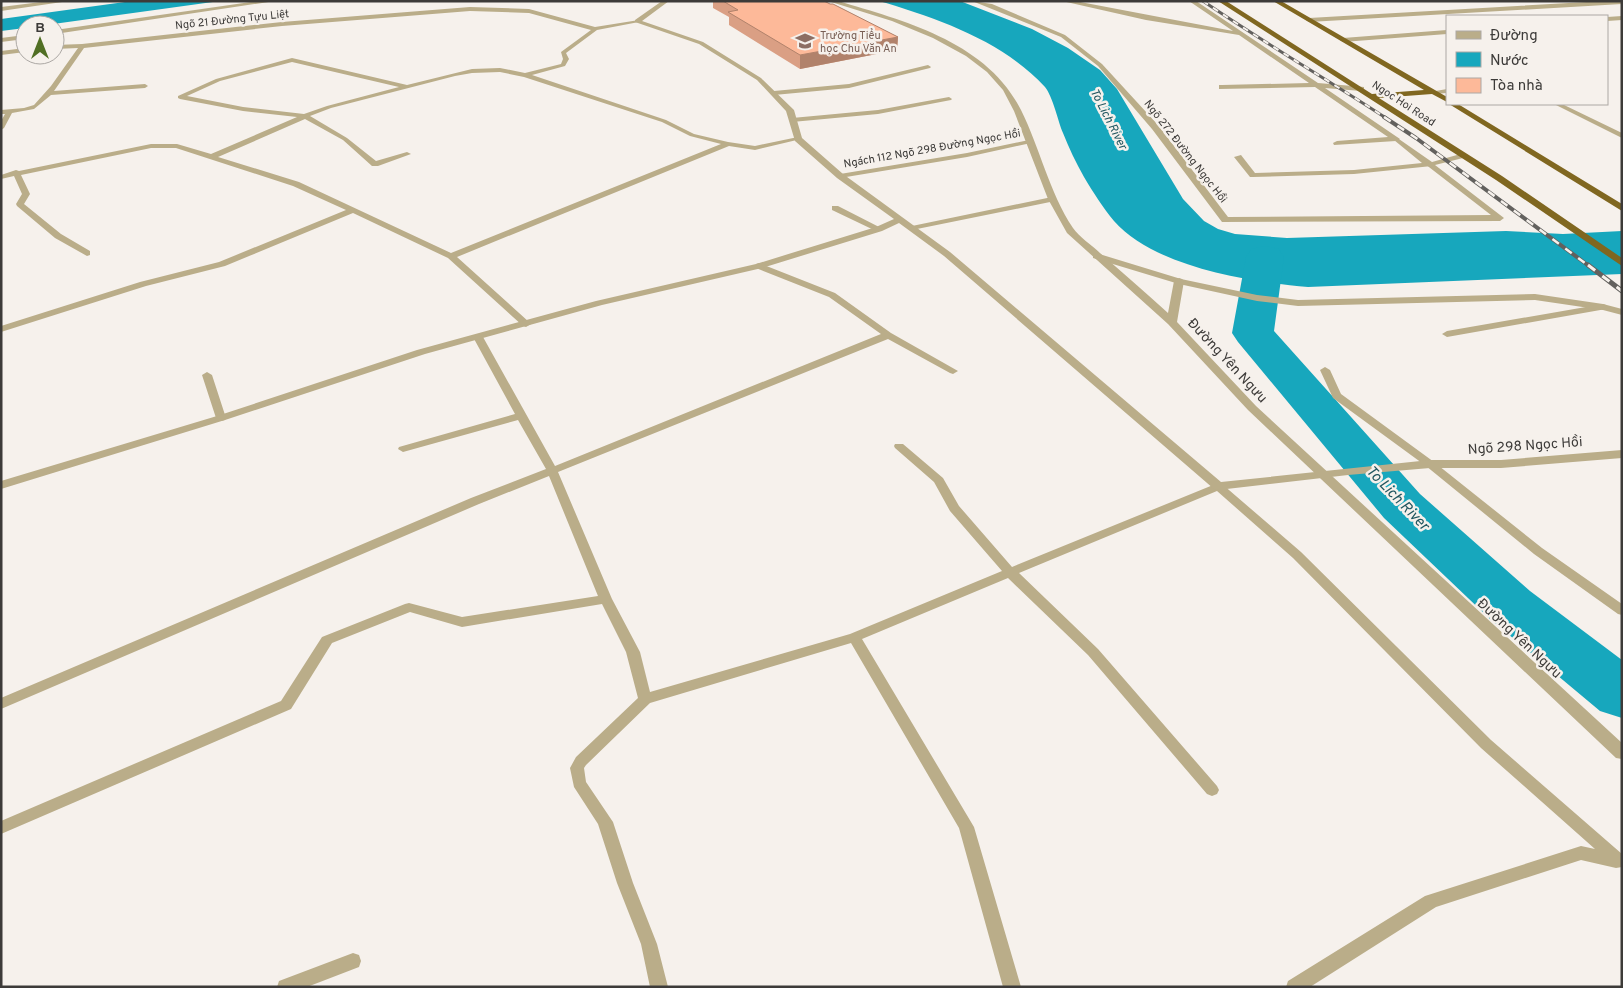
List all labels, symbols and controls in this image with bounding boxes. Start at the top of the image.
street label: Ngõ 21 Đường Tựu Liệt [174,7,290,33]
north arrow [15,15,65,65]
legend [1446,15,1608,105]
text: B [35,20,45,37]
text: Đường [1490,27,1538,46]
place label: Trường Tiểu học Chu Văn An [820,28,897,56]
school or university icon: Trường Tiểu học Chu Văn An [794,30,816,52]
text: Nước [1490,52,1529,71]
text: Tòa nhà [1490,77,1543,96]
street label: Ngoc Hoi Road [1369,78,1438,130]
water label: To Lich River [1086,86,1131,154]
street label: Ngõ 272 Đường Ngọc Hồi [1141,97,1230,206]
street label: Ngách 112 Ngõ 298 Đường Ngọc Hồi [843,127,1022,171]
street label: Đường Yên Ngưu [1183,315,1270,407]
street label: Ngõ 298 Ngọc Hồi [1467,434,1583,459]
water label: To Lich River [1361,463,1433,536]
street label: Đường Yên Ngưu [1473,596,1565,683]

